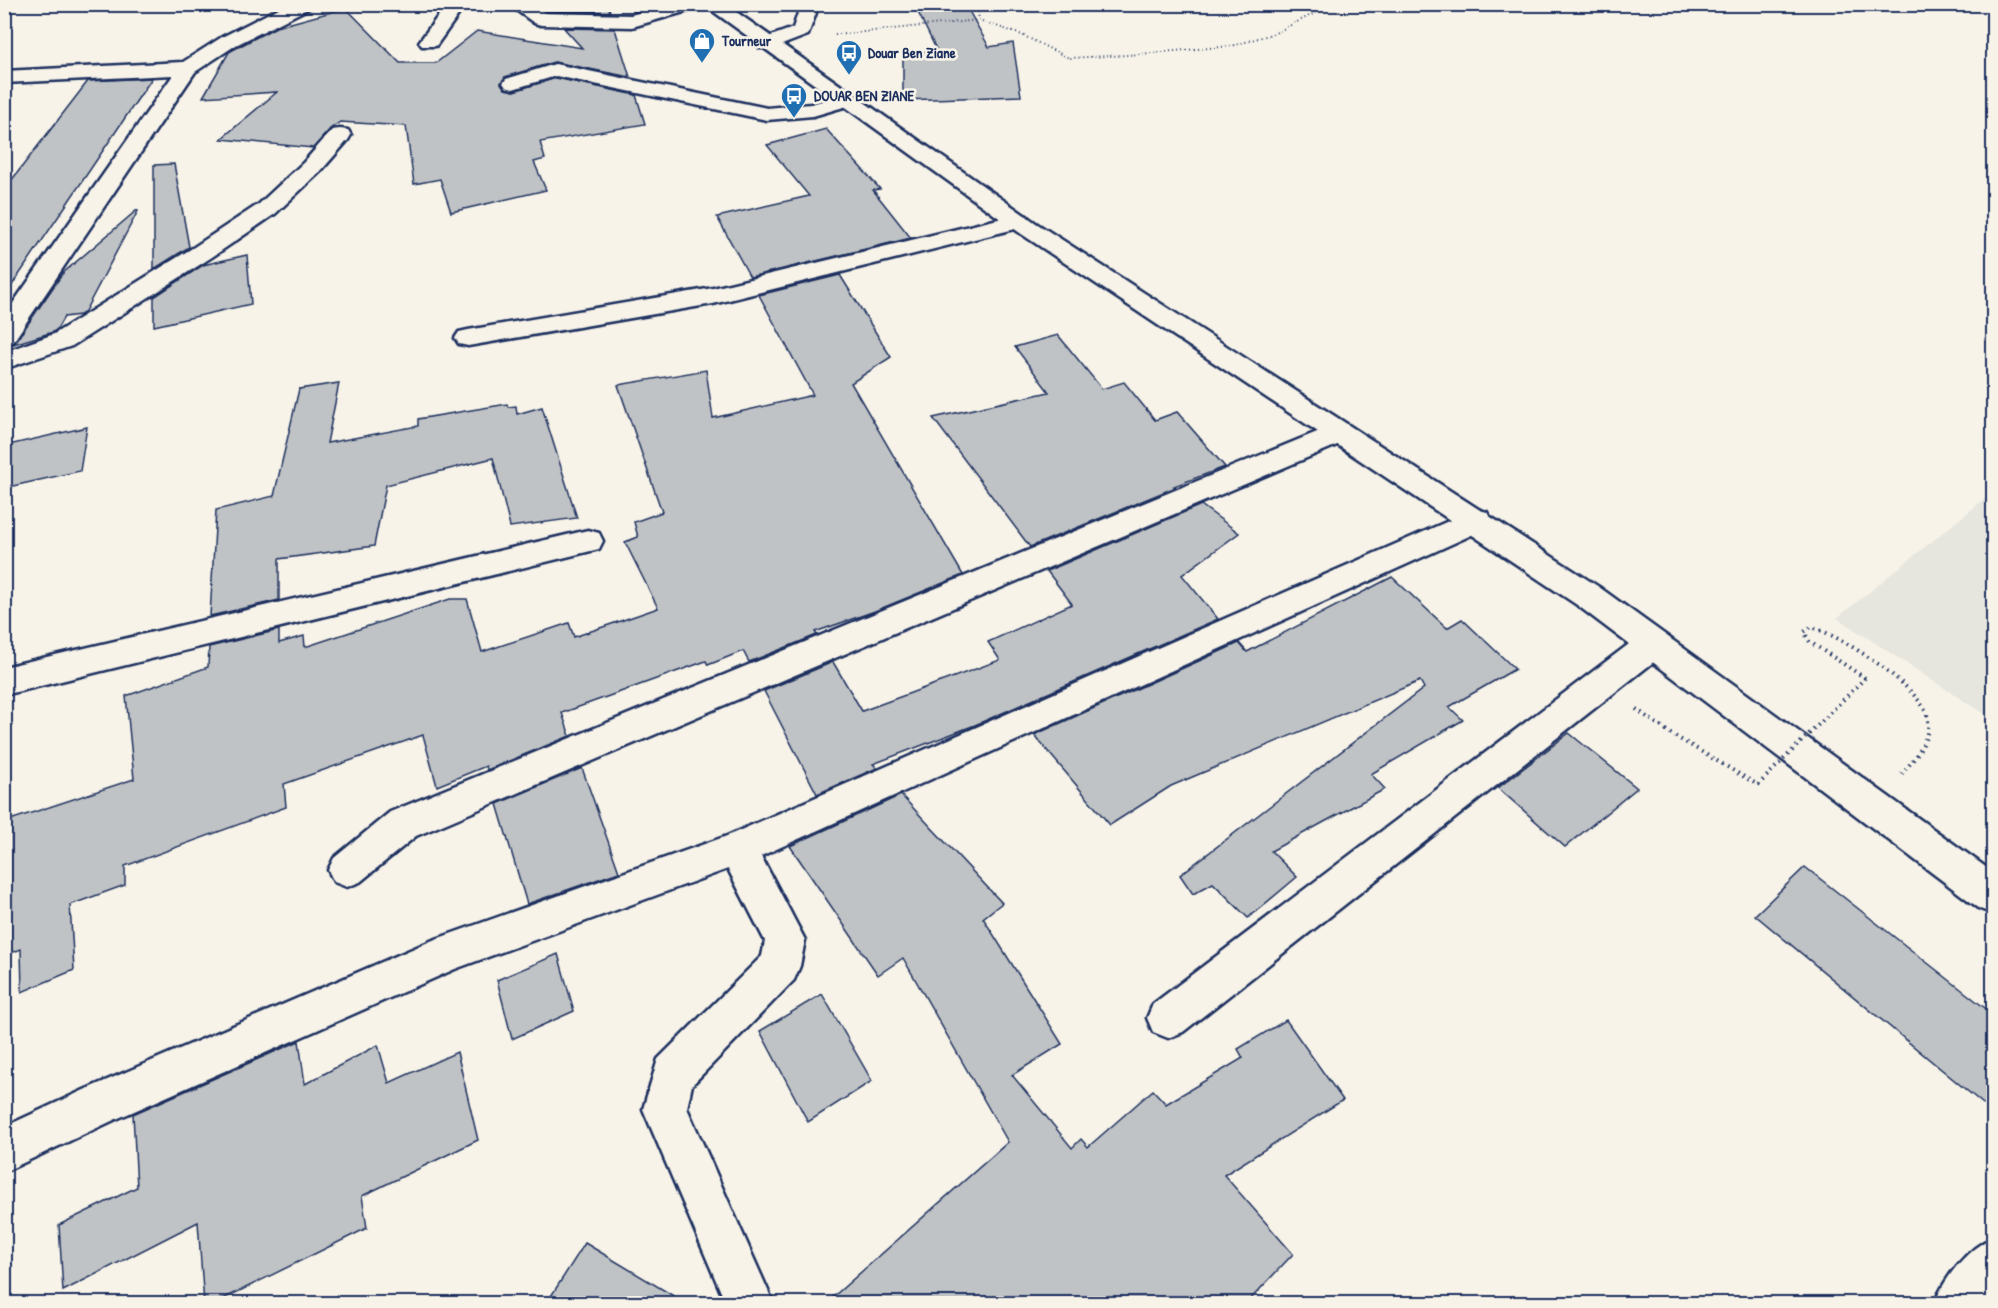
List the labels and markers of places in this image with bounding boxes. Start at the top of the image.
shop icon: Tourneur [687,26,717,64]
place label: Tourneur [721,30,772,51]
bus stop icon: Douar Ben Ziane [834,38,864,76]
place label: Douar Ben Ziane [868,42,956,63]
bus stop icon: DOUAR BEN ZIANE [779,81,809,119]
place label: DOUAR BEN ZIANE [814,85,914,106]

